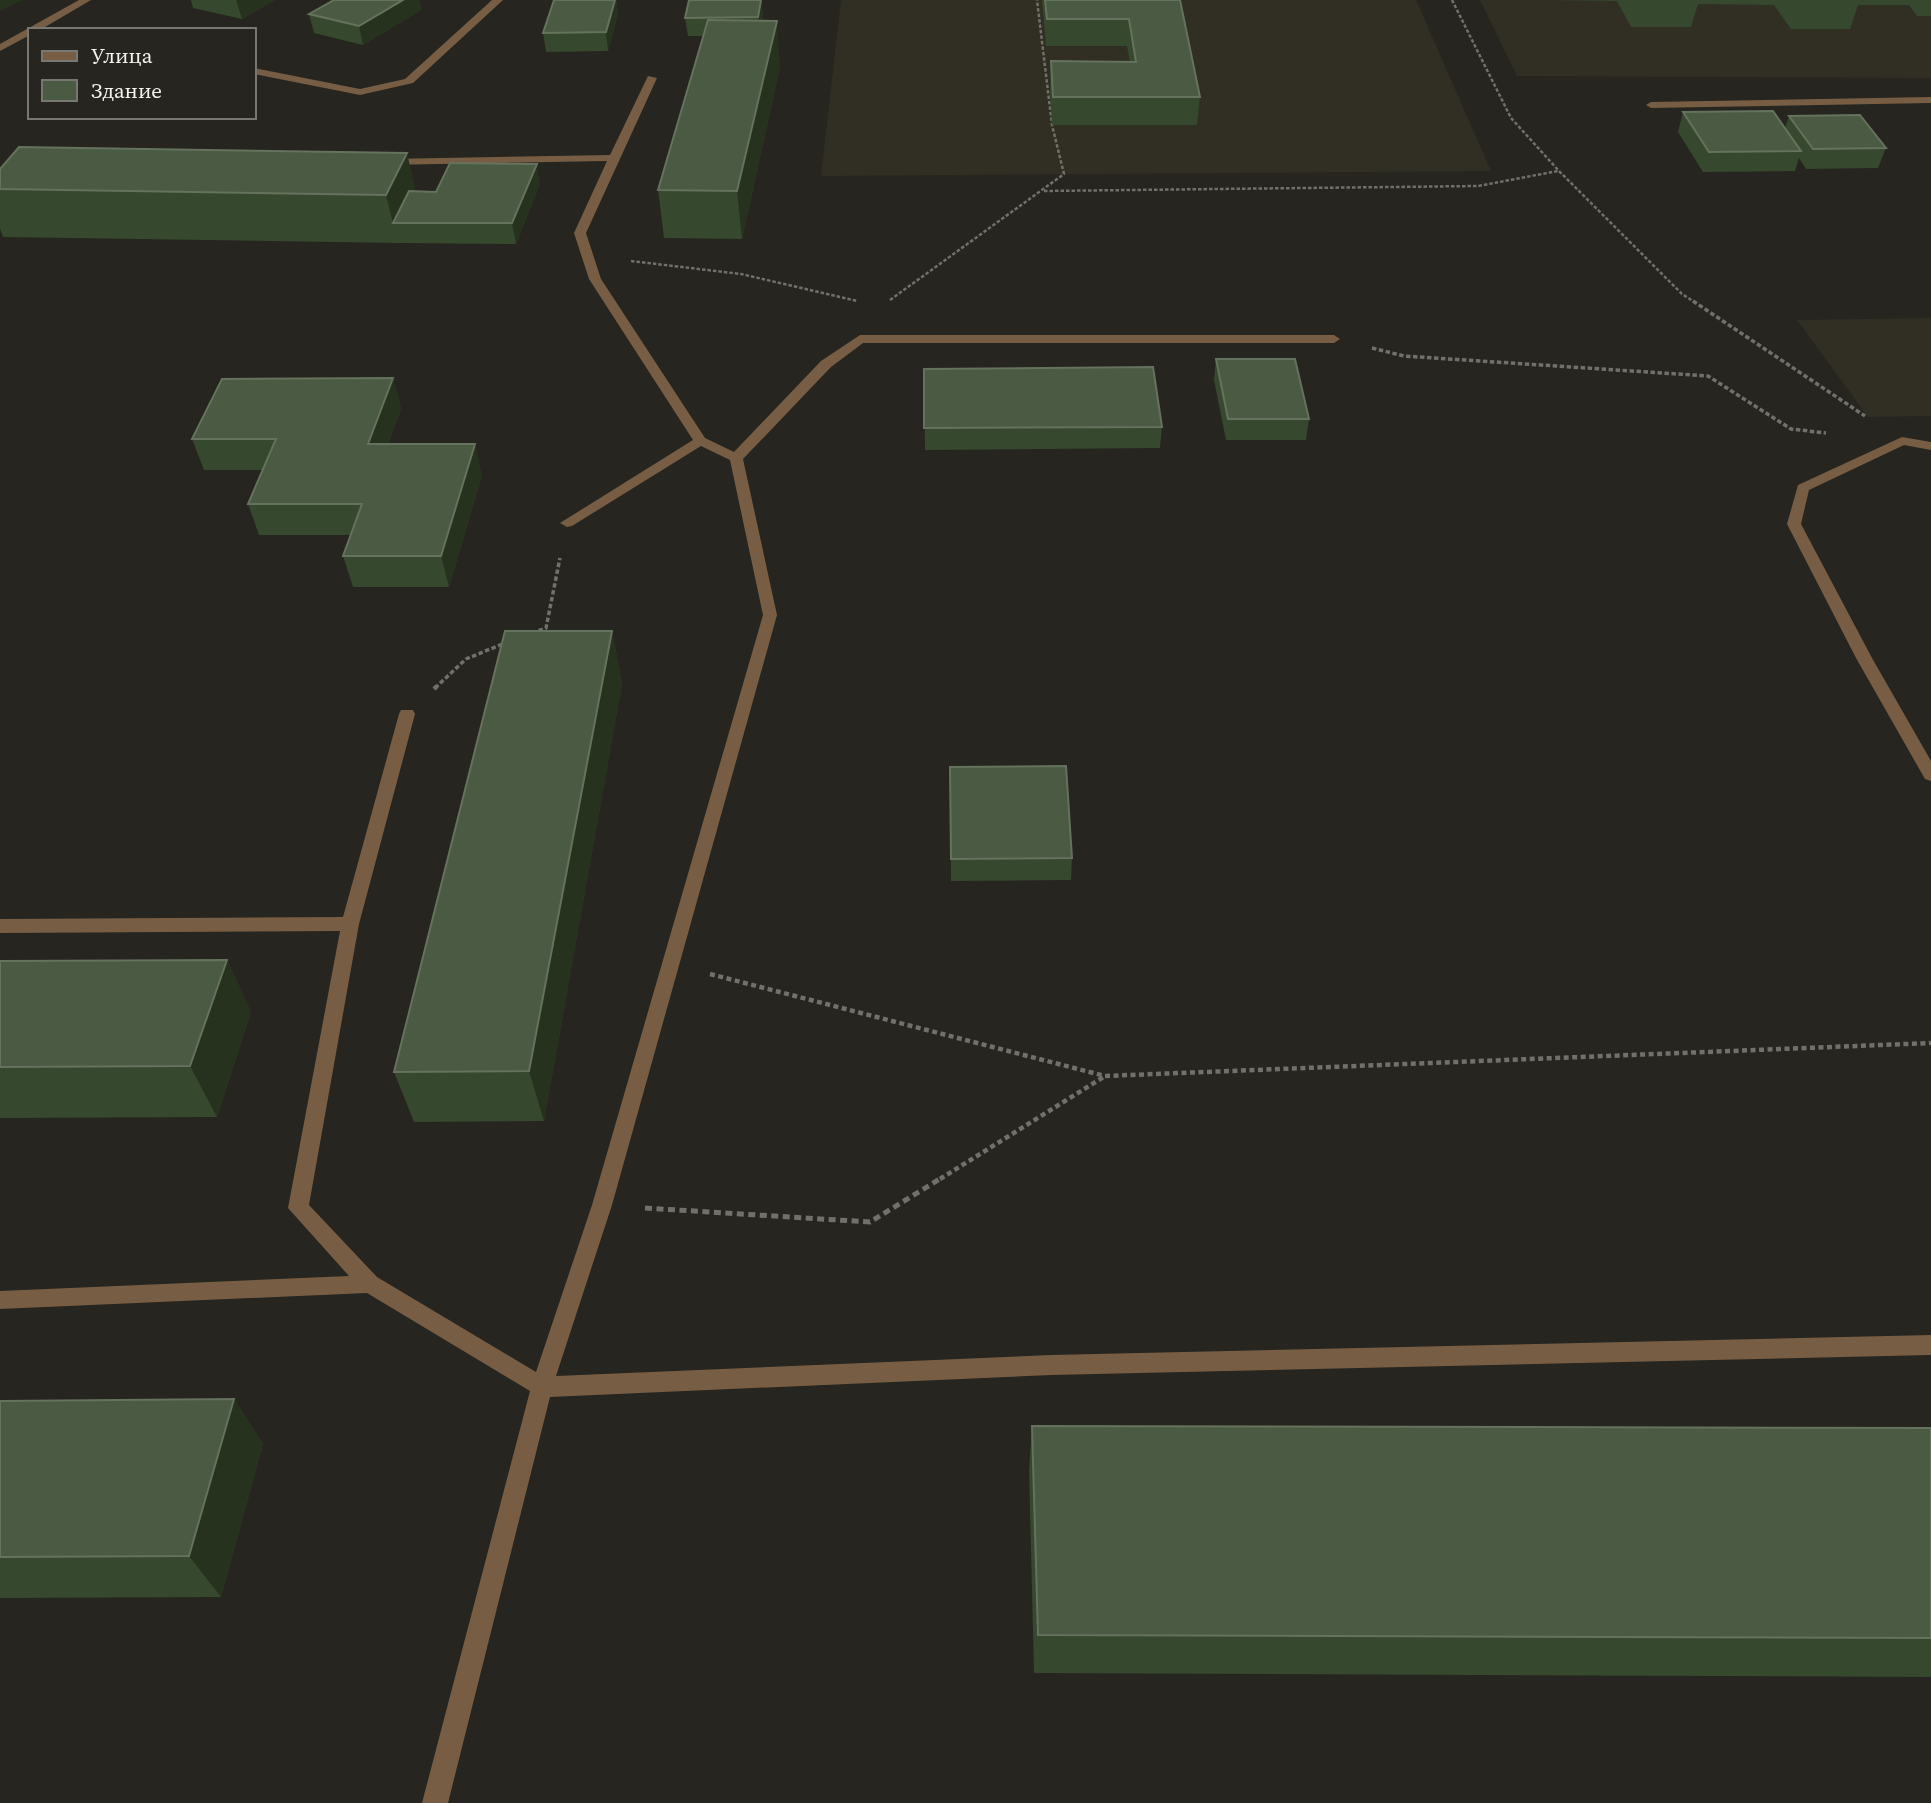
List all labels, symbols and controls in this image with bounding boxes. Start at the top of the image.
legend [28,28,256,119]
text: Улица [91,41,153,70]
text: Здание [91,76,162,105]

